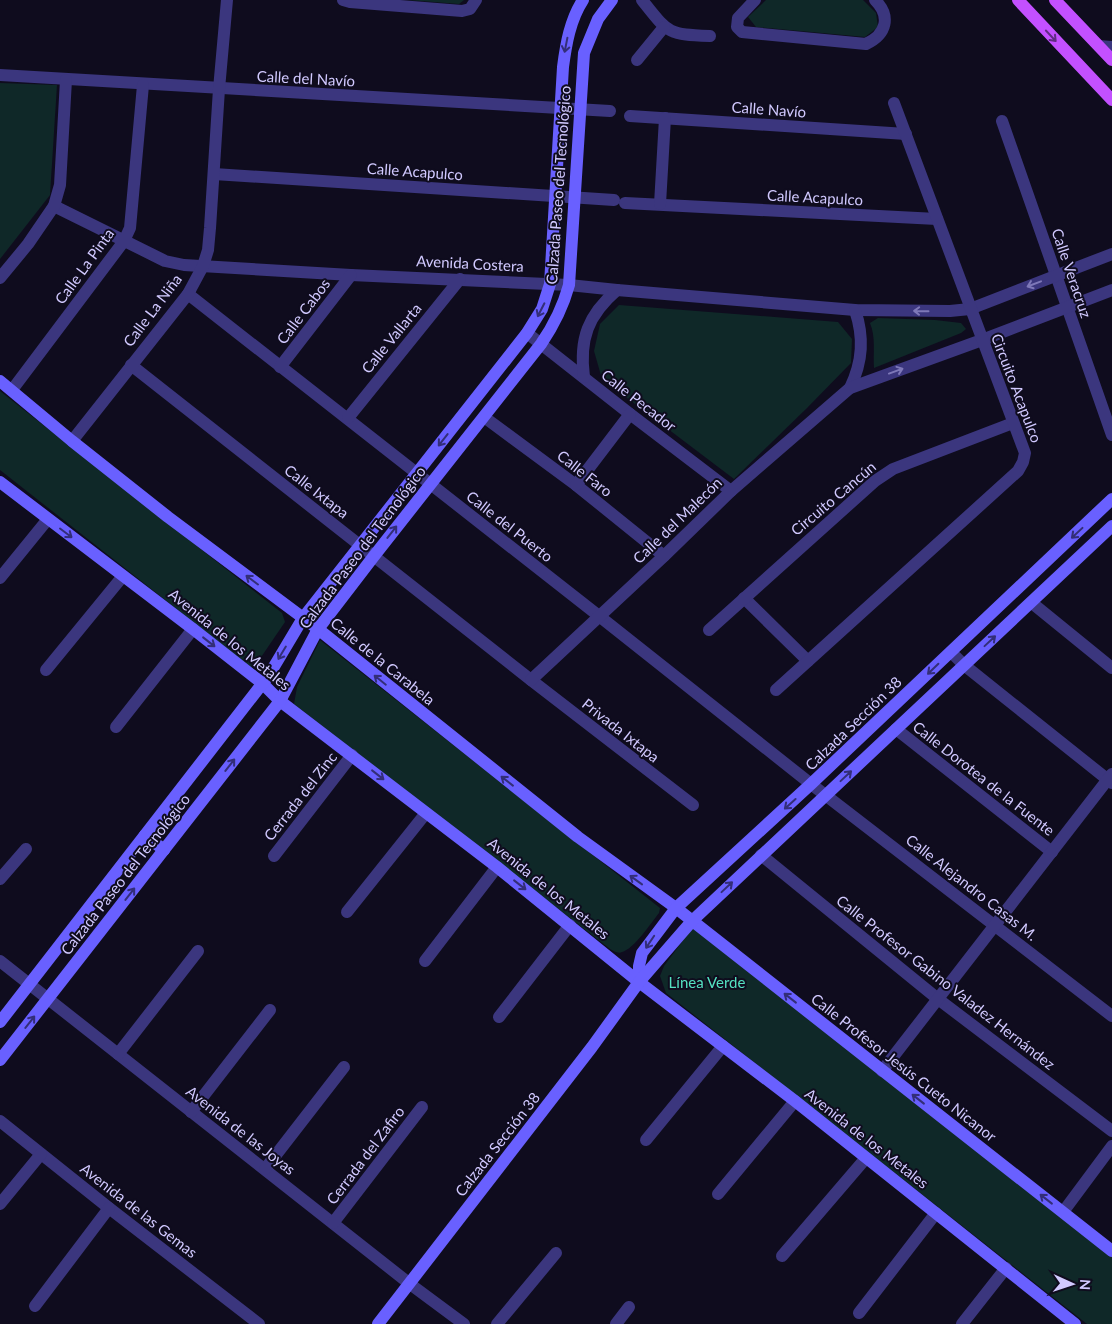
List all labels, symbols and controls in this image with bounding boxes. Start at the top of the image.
one-way arrow [1045,29,1057,42]
one-way arrow [561,37,571,53]
street label: Calle del Navío [256,66,356,90]
street label: Calzada Paseo del Tecnológico [542,85,574,285]
street label: Calle Navío [731,97,807,121]
street label: Calle Acapulco [366,159,464,183]
street label: Calle Acapulco [766,185,864,209]
street label: Calle La Pinta [51,225,117,307]
street label: Calle Veracruz [1048,226,1096,320]
street label: Avenida Costera [416,251,524,275]
street label: Calle La Niña [119,270,185,350]
street label: Calle Cabos [273,275,333,347]
one-way arrow [1027,280,1042,289]
street label: Calle Vallarta [357,299,425,377]
one-way arrow [536,303,546,318]
one-way arrow [914,306,930,316]
street label: Circuito Acapulco [988,331,1046,445]
street label: Calle Pecador [598,365,680,435]
one-way arrow [888,366,904,375]
one-way arrow [438,433,449,446]
street label: Calle Faro [554,446,616,500]
street label: Circuito Cancún [787,457,879,539]
street label: Calle Ixtapa [281,460,353,522]
street label: Calzada Paseo del Tecnológico [295,462,429,632]
street label: Calle del Malecón [629,473,725,567]
street label: Calle del Puerto [463,487,557,565]
one-way arrow [387,526,398,539]
one-way arrow [1070,527,1083,539]
one-way arrow [59,528,73,538]
one-way arrow [245,575,259,585]
street label: Avenida de los Metales [165,584,295,694]
street label: Calle de la Carabela [327,613,439,709]
one-way arrow [984,635,996,647]
one-way arrow [203,636,216,647]
one-way arrow [276,646,286,660]
one-way arrow [927,663,940,675]
street label: Calzada Sección 38 [801,672,905,774]
one-way arrow [374,674,387,685]
street label: Privada Ixtapa [579,694,663,766]
street label: Calle Dorotea de la Fuente [910,717,1059,839]
street label: Cerrada del Zinc [260,748,340,844]
one-way arrow [224,759,235,772]
one-way arrow [371,770,384,781]
one-way arrow [839,770,852,782]
one-way arrow [501,776,514,787]
street label: Calzada Paseo del Tecnológico [57,790,193,958]
one-way arrow [783,798,796,810]
street label: Calle Alejandro Casas M. [903,830,1041,944]
street label: Avenida de los Metales [484,833,614,943]
one-way arrow [630,874,643,885]
one-way arrow [513,880,526,891]
one-way arrow [721,881,734,893]
one-way arrow [125,887,135,901]
street label: Calle Profesor Gabino Valadez Hernández [833,891,1059,1073]
one-way arrow [645,935,655,949]
park label: Línea Verde [669,973,745,991]
street label: Calle Profesor Jesús Cueto Nicanor [808,989,1001,1145]
one-way arrow [784,993,797,1004]
one-way arrow [25,1016,36,1029]
street label: Avenida de las Joyas [183,1082,299,1178]
street label: Avenida de los Metales [802,1084,932,1192]
street label: Calzada Sección 38 [451,1088,543,1200]
one-way arrow [911,1094,925,1104]
street label: Cerrada del Zafiro [322,1102,408,1208]
street label: Avenida de las Gemas [77,1159,201,1261]
one-way arrow [1040,1194,1053,1205]
north arrow [1047,1259,1097,1309]
text: N [1077,1279,1094,1291]

